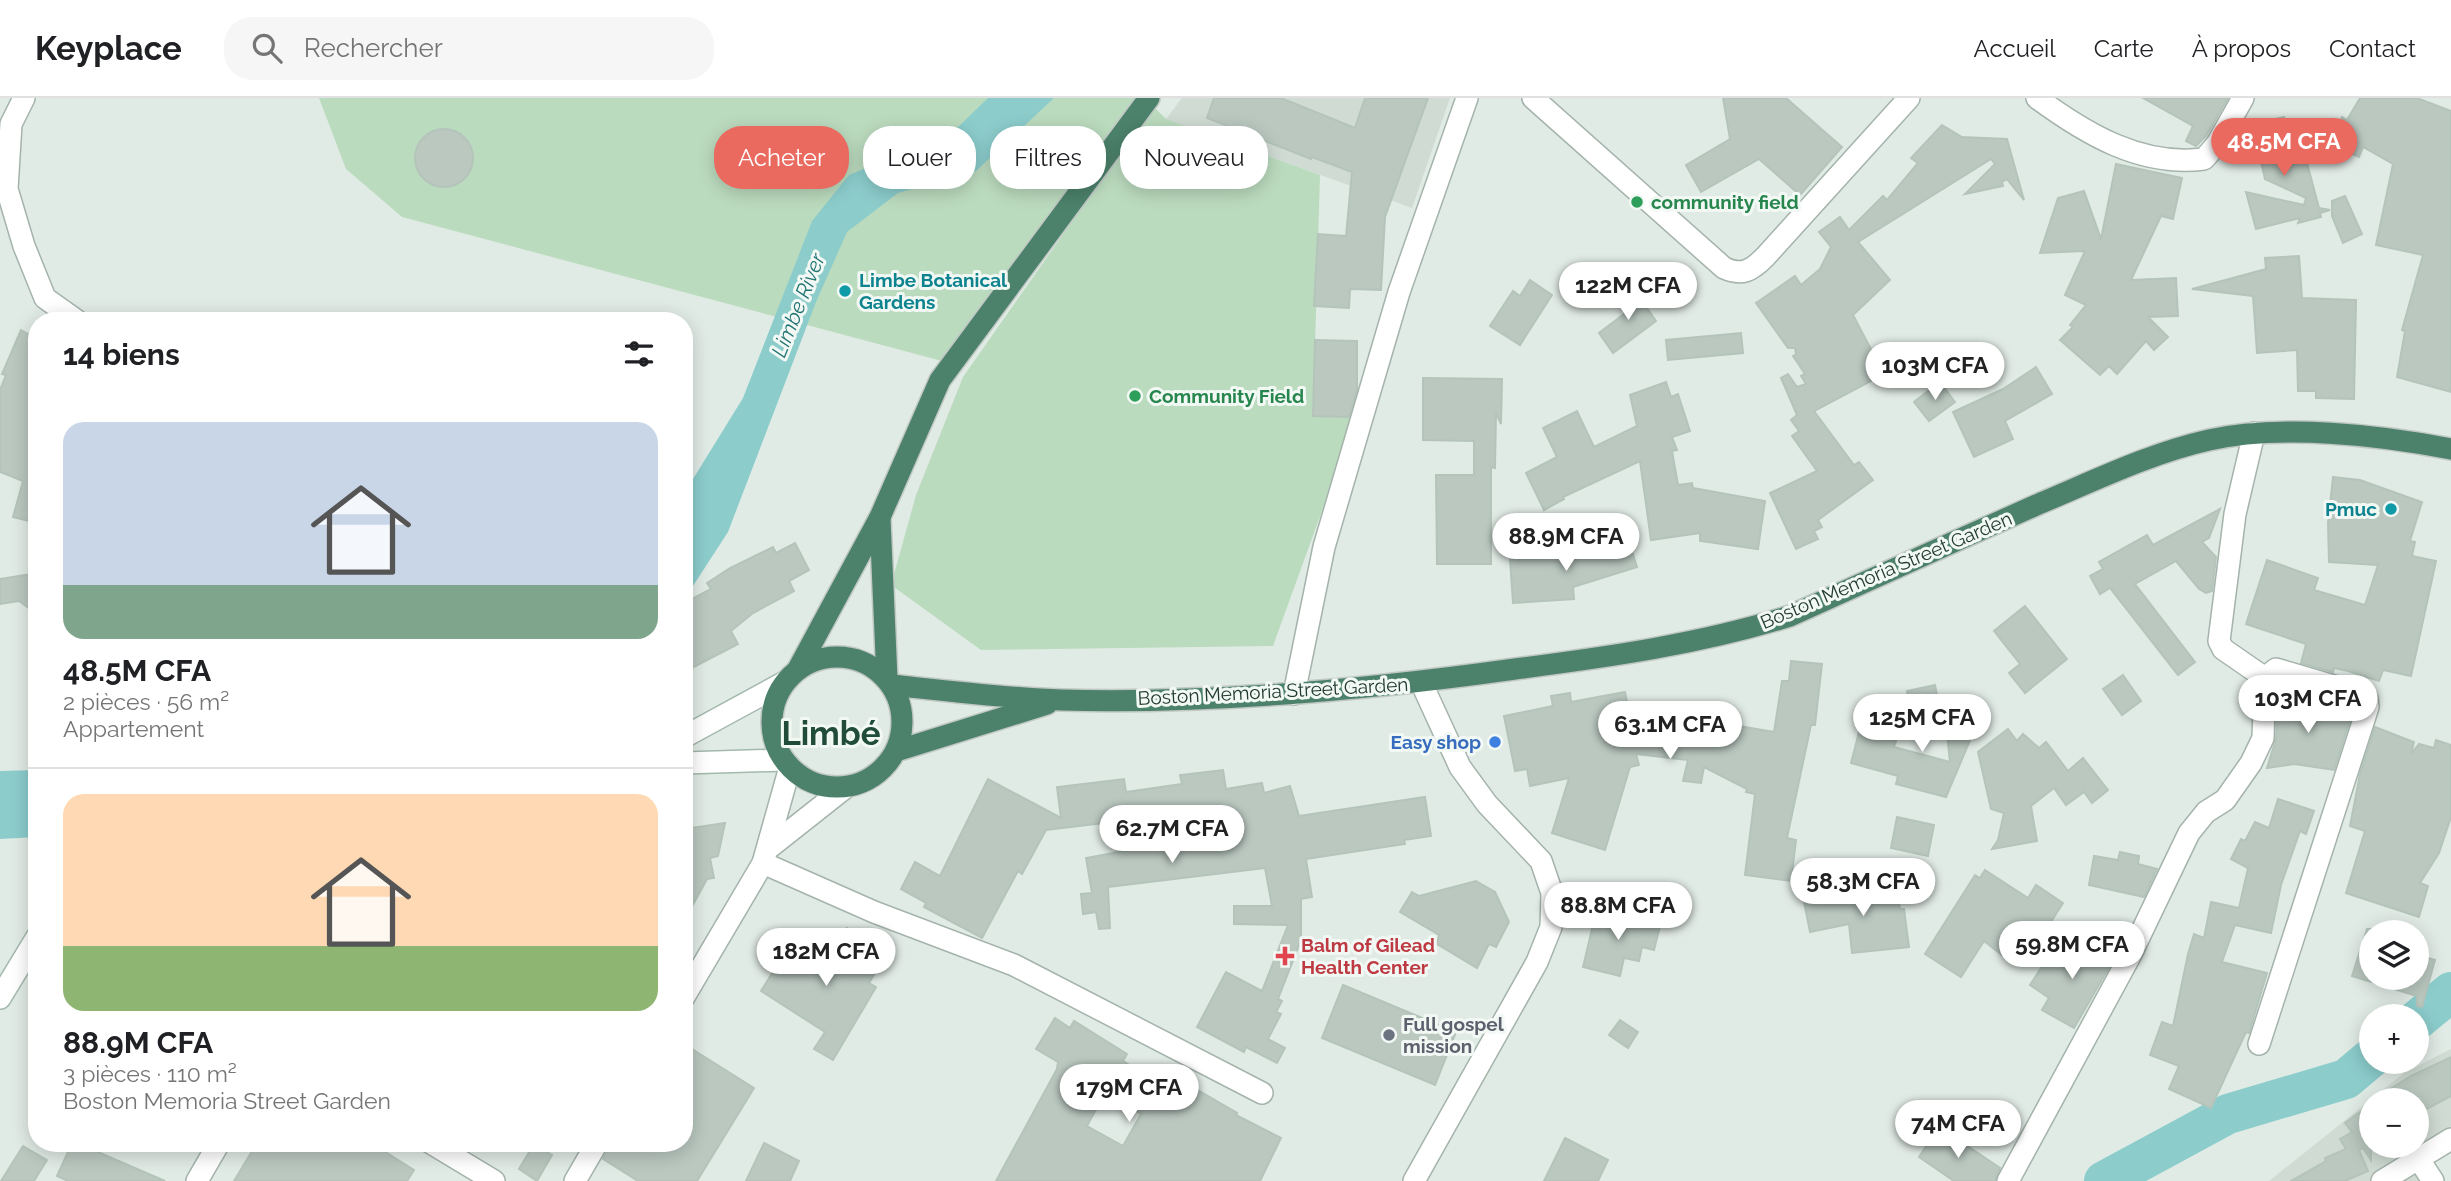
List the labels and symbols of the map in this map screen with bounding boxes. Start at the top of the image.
pin: 48.5M CFA [2204,118,2364,178]
place label: community field [1651,191,1799,213]
marker: community field [1629,194,1645,210]
water label: Limbe River [766,249,830,361]
pin: 122M CFA [1556,262,1700,322]
place label: Limbe Botanical Gardens [859,269,1008,313]
marker: Limbe Botanical Gardens [837,283,853,299]
pin: 103M CFA [1863,342,2007,402]
place label: Community Field [1149,385,1304,407]
marker: Community Field [1127,388,1143,404]
place label: Pmuc [2325,498,2377,520]
marker: Pmuc [2383,501,2399,517]
street label: Boston Memoria Street Garden [1757,507,2015,633]
pin: 88.9M CFA [1486,514,1646,573]
street label: Boston Memoria Street Garden [1137,673,1409,709]
pin: 103M CFA [2236,676,2380,735]
pin: 125M CFA [1850,694,1994,754]
pin: 63.1M CFA [1590,702,1750,761]
district label: Limbé [781,714,881,753]
place label: Easy shop [1391,731,1481,753]
marker: Easy shop [1487,734,1503,750]
pin: 62.7M CFA [1092,806,1252,865]
pin: 58.3M CFA [1783,858,1943,918]
pin: 88.8M CFA [1538,882,1698,942]
pin: 59.8M CFA [1992,922,2152,981]
pin: 182M CFA [754,928,898,988]
place label: Balm of Gilead Health Center [1301,934,1435,978]
marker: Balm of Gilead Health Center [1275,946,1295,966]
place label: Full gospel mission [1403,1013,1505,1057]
marker: Full gospel mission [1381,1027,1397,1043]
pin: 179M CFA [1057,1065,1201,1124]
pin: 74M CFA [1893,1100,2023,1160]

